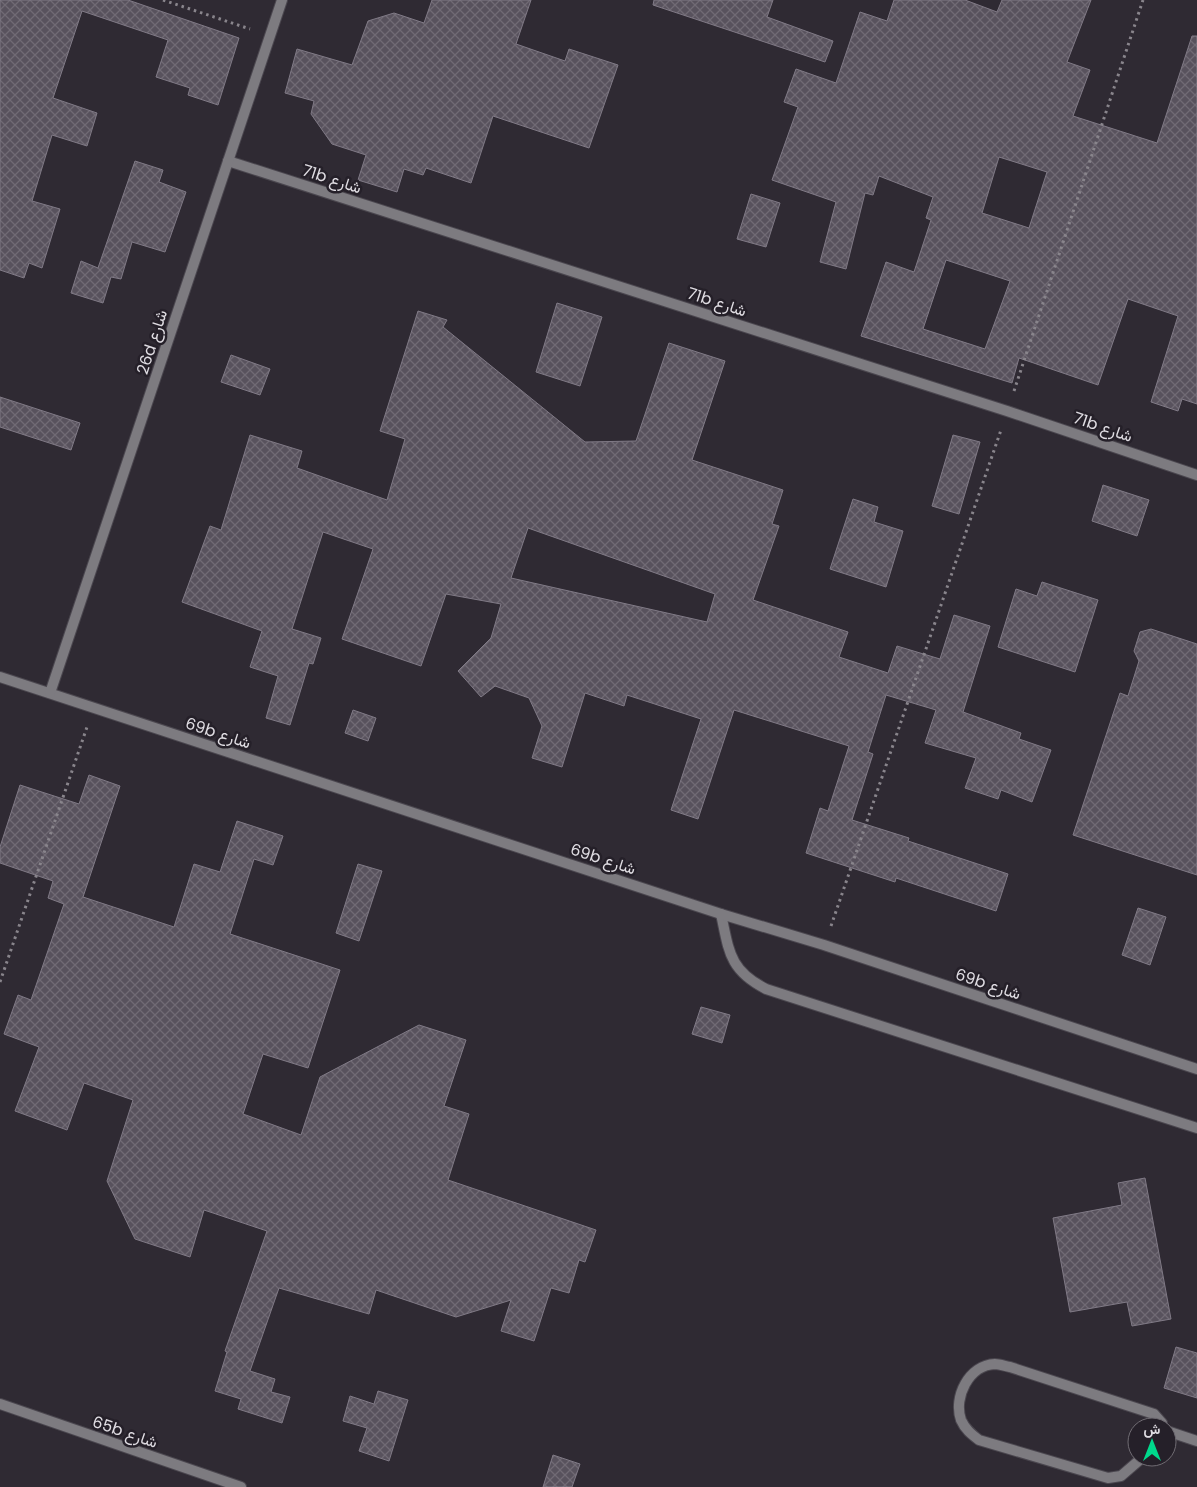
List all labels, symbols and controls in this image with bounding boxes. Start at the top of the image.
street label: 71b شارع [299,159,365,199]
street label: 71b شارع [684,282,750,322]
street label: 26d شارع [131,307,173,377]
street label: 71b شارع [1070,406,1136,448]
street label: 69b شارع [182,712,254,754]
street label: 69b شارع [567,838,639,880]
street label: 69b شارع [952,963,1024,1005]
street label: 65b شارع [89,1410,161,1454]
north arrow [1127,1417,1177,1467]
text: ش [1144,1419,1161,1439]

